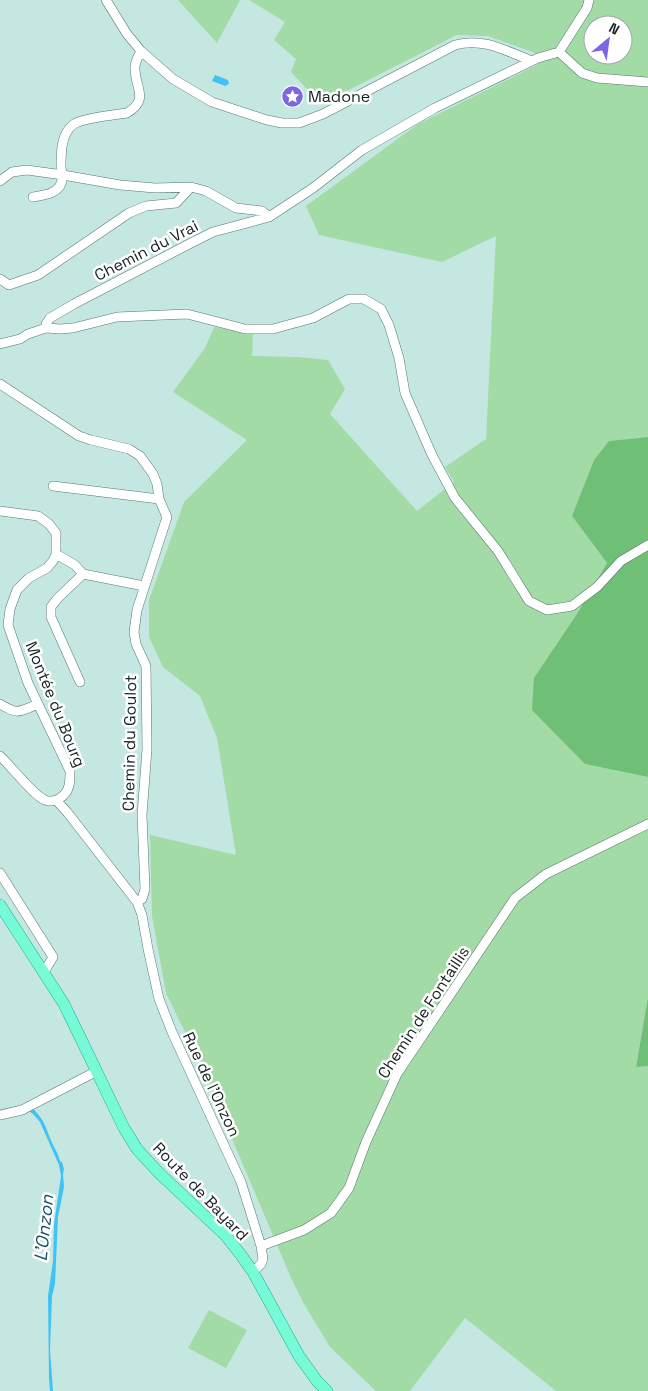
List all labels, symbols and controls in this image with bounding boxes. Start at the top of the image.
north arrow [583,15,633,65]
text: N [606,18,623,39]
place icon: Madone [280,84,304,108]
place label: Madone [308,86,370,107]
street label: Chemin du Vrai [91,215,202,286]
street label: Montée du Bourg [21,638,90,770]
street label: Chemin du Goulot [118,675,141,811]
street label: Chemin de Fontaillis [373,942,474,1082]
street label: Rue de l'Onzon [178,1028,245,1140]
street label: Route de Bayard [148,1138,253,1245]
water label: L'Onzon [29,1193,59,1262]

